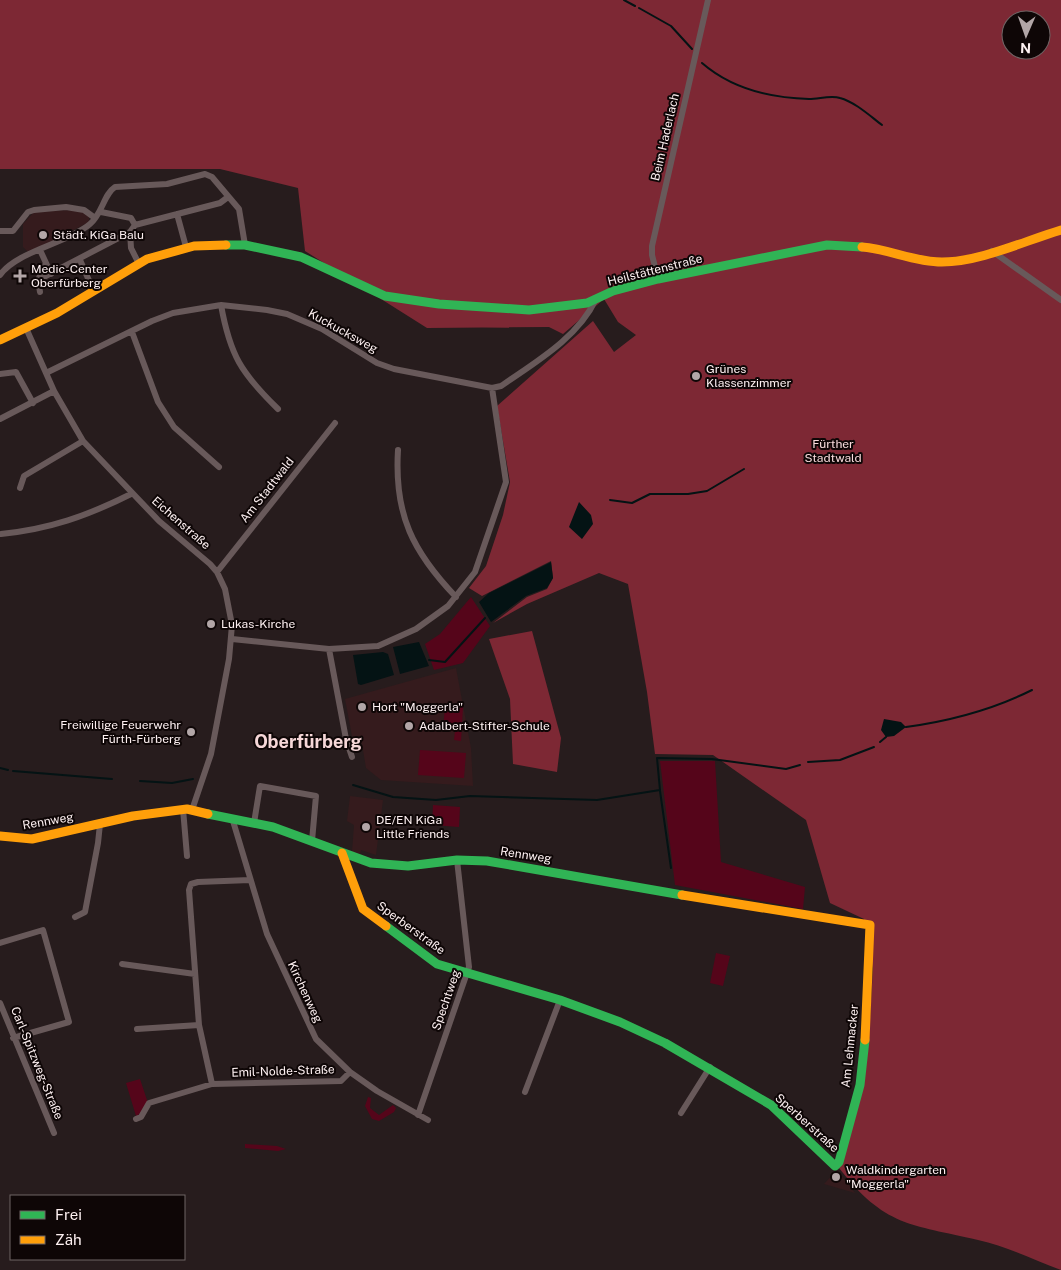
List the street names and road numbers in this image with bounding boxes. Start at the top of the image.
street label: Beim Haderlach [648,92,682,182]
street label: Heilstättenstraße [606,251,704,289]
street label: Kuckucksweg [306,306,380,356]
street label: Am Stadtwald [237,455,297,525]
street label: Eichenstraße [149,494,213,552]
street label: Rennweg [21,810,75,832]
street label: Rennweg [499,844,553,866]
street label: Sperberstraße [374,899,448,958]
street label: Kirchenweg [285,959,325,1025]
street label: Spechtweg [429,968,463,1032]
street label: Am Lehmacker [839,1003,861,1088]
street label: Carl-Spitzweg-Straße [8,1005,66,1122]
street label: Emil-Nolde-Straße [231,1062,335,1080]
street label: Sperberstraße [772,1091,842,1155]

